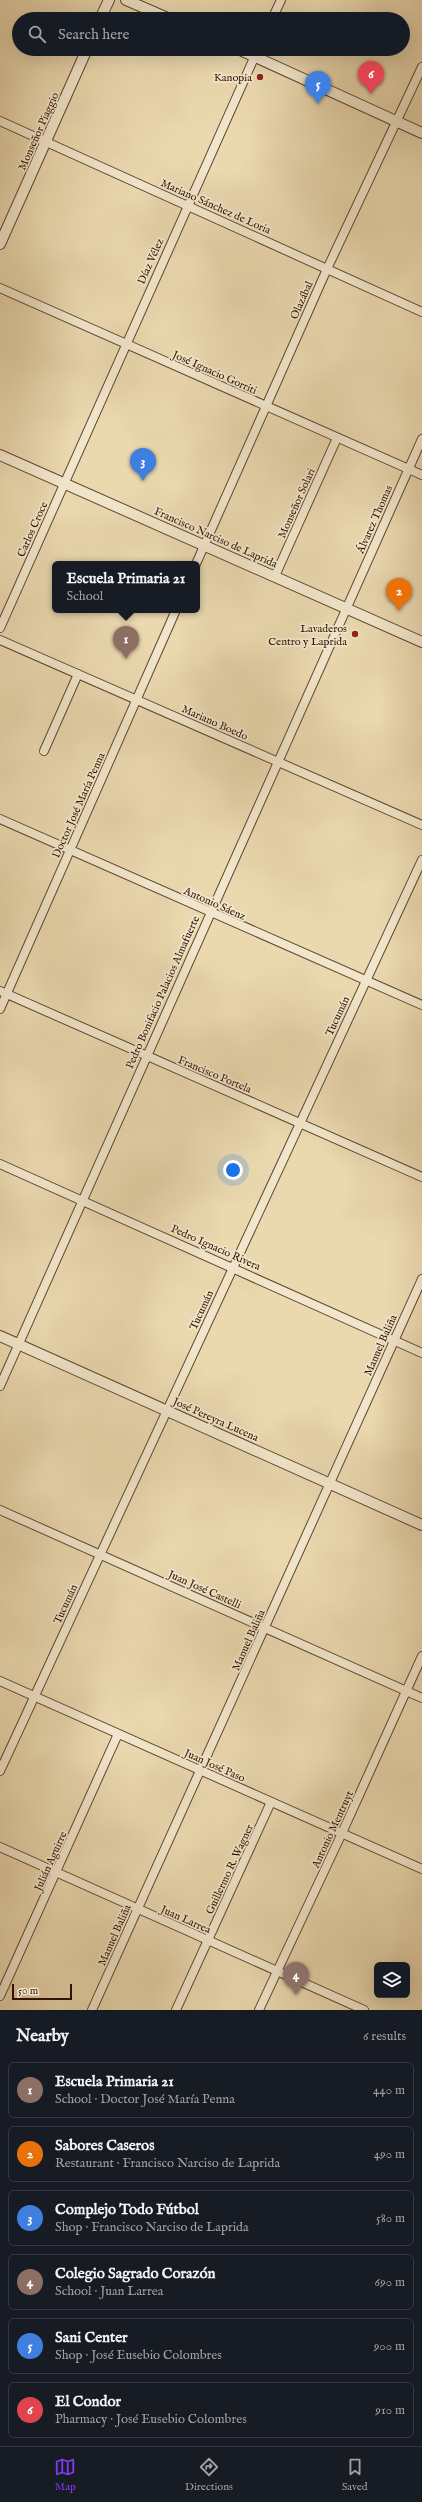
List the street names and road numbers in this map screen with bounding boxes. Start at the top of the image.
street label: Monseñor Piaggio [15,90,62,173]
street label: Mariano Sánchez de Loria [158,176,273,238]
street label: Díaz Vélez [135,236,167,287]
street label: Olazábal [287,279,317,322]
street label: José Ignacio Gorriti [168,347,259,398]
street label: Monseñor Solari [275,466,319,541]
street label: Álvarez Thomas [353,483,396,557]
street label: Carlos Croce [14,499,51,559]
street label: Francisco Narciso de Laprida [152,504,280,572]
street label: Mariano Boedo [179,702,250,744]
street label: Doctor José María Penna [49,750,109,860]
street label: Antonio Sáenz [181,884,248,924]
street label: Pedro Bonifacio Palacios Almafuerte [123,914,203,1071]
street label: Tucumán [323,994,353,1039]
street label: Francisco Portela [176,1053,254,1097]
street label: Pedro Ignacio Rivera [169,1222,263,1274]
street label: Tucumán [187,1288,217,1333]
street label: Manuel Baliña [361,1312,401,1378]
street label: José Pereyra Lucena [169,1394,261,1445]
street label: Juan José Castelli [164,1567,243,1612]
street label: Tucumán [51,1582,81,1627]
street label: Manuel Baliña [229,1607,269,1673]
street label: Juan José Paso [180,1745,247,1786]
street label: Antonio Mentruyt [308,1788,357,1871]
street label: Guillermo R. Wagner [203,1822,257,1917]
street label: Julián Aguirre [31,1829,70,1895]
street label: Manuel Baliña [95,1902,135,1968]
street label: Juan Larrea [157,1902,213,1937]

